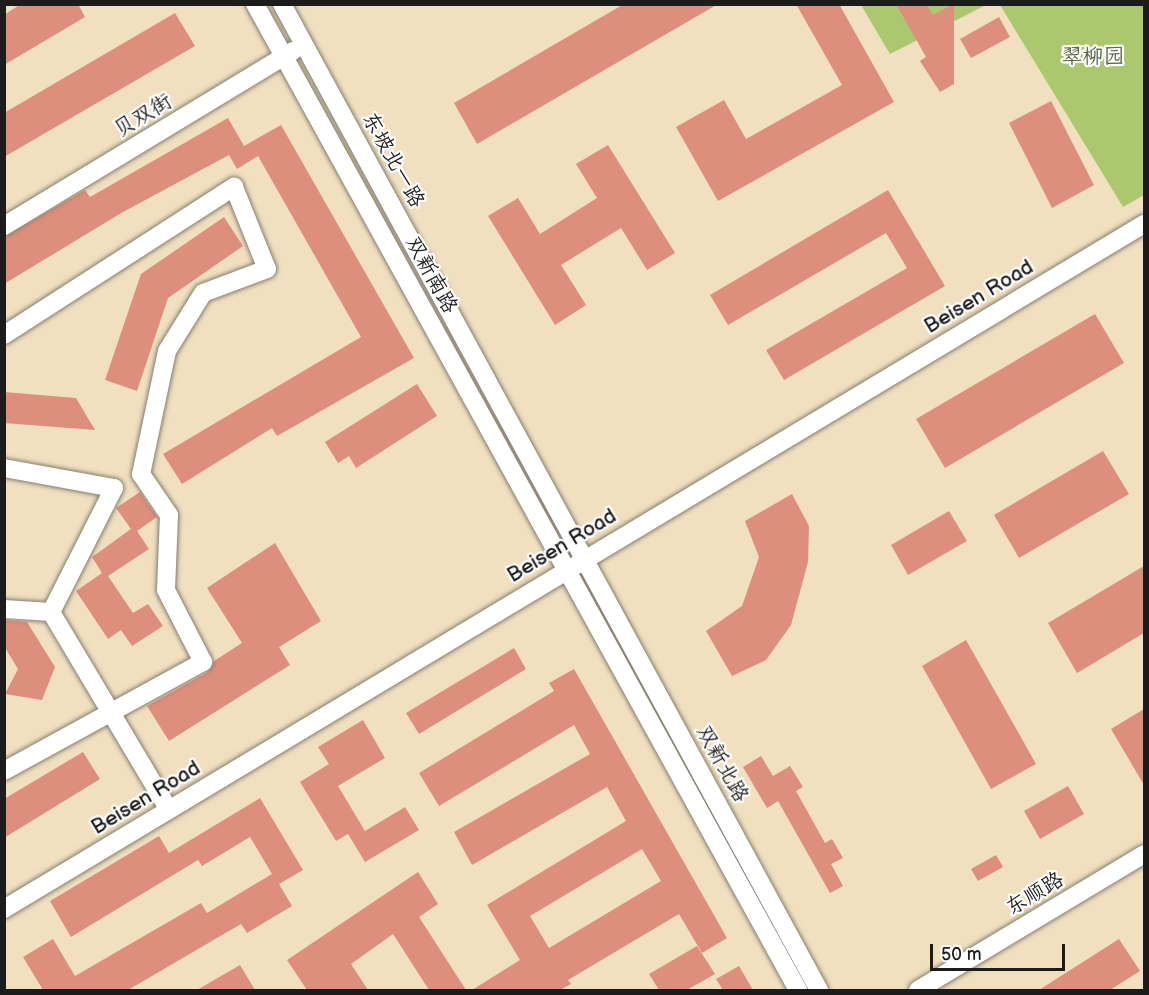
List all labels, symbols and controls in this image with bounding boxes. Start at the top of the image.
park label: 翠柳园 [1062,44,1124,70]
street label: 贝双街 [110,89,176,143]
street label: 东坡北一路 [357,108,429,212]
street label: 双新南路 [400,232,462,318]
street label: Beisen Road [920,255,1038,339]
street label: Beisen Road [503,504,621,588]
street label: 双新北路 [691,721,753,807]
street label: Beisen Road [87,756,205,840]
street label: 东顺路 [1002,867,1068,921]
scale bar [933,932,1068,970]
text: 50 m [941,944,982,965]

